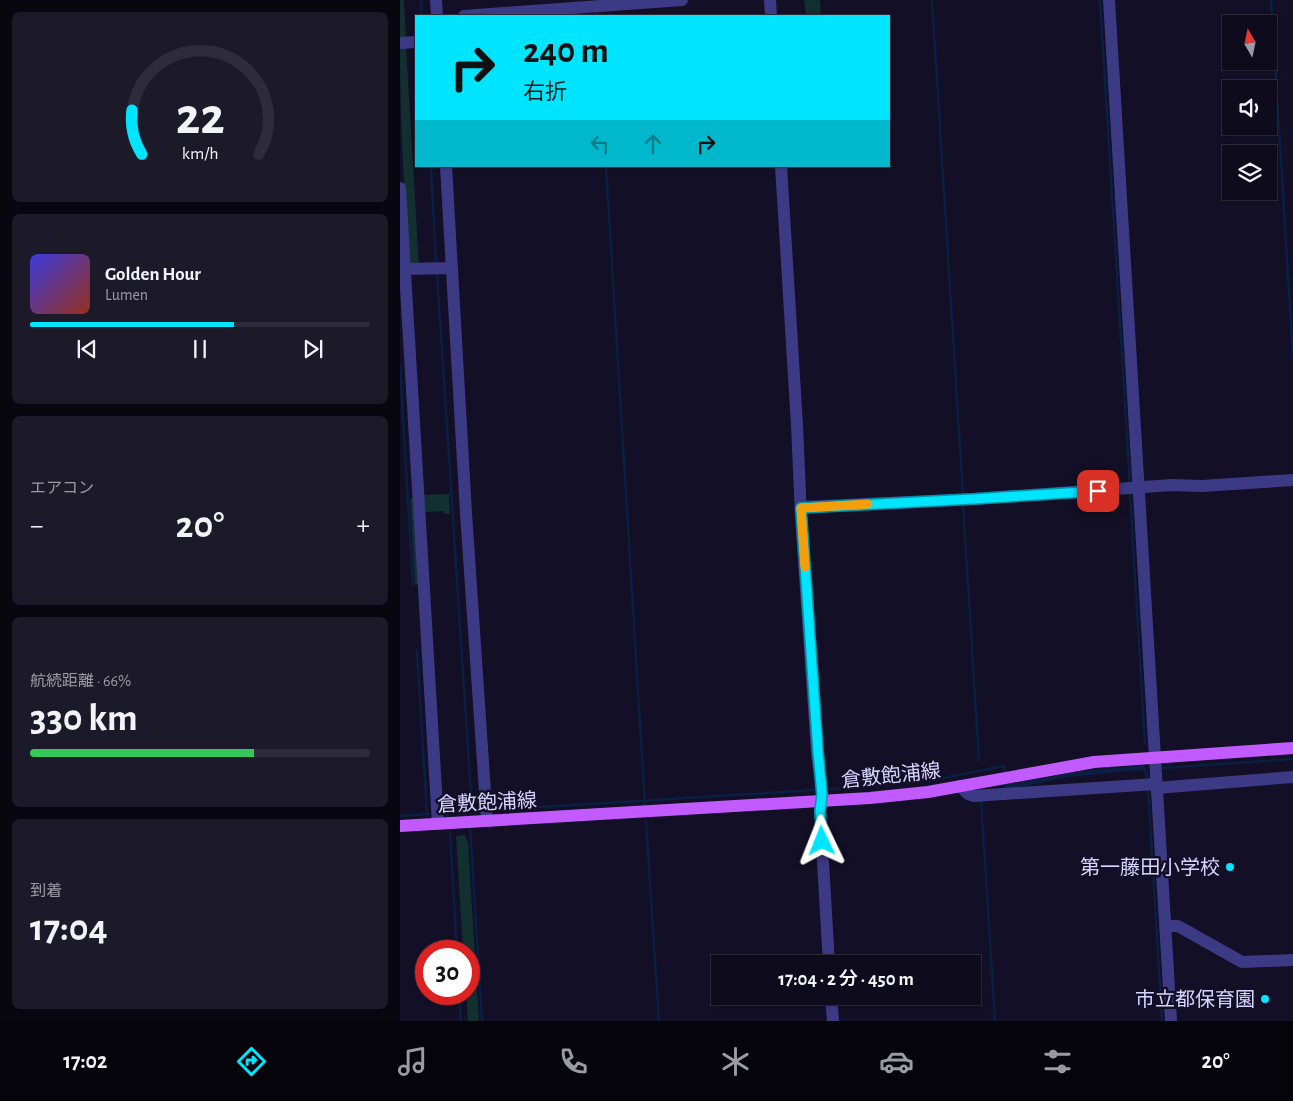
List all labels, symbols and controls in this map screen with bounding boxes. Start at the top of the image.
north arrow [1222,15,1278,70]
map controls [1222,15,1277,200]
text: 240 m [523,34,609,69]
icon: right [440,35,505,100]
button: sound [1222,80,1277,135]
text: 右折 [523,81,567,103]
text: 22 [176,91,224,143]
icon: left [586,130,614,158]
icon: ahead [639,130,667,158]
icon: right [692,130,720,158]
text: km/h [182,145,218,163]
button: layers [1222,145,1277,200]
text: Golden Hour [105,265,201,284]
text: Lumen [105,287,148,303]
icon: previous [73,335,101,363]
icon: pause [186,335,214,363]
icon: next [299,335,327,363]
pin [1077,470,1119,512]
icon: arrive [1084,477,1112,505]
text: エアコン [30,480,94,496]
text: 20° [176,507,224,545]
text: − [30,512,43,540]
text: + [357,512,370,540]
text: 航続距離 · 66% [30,673,131,689]
text: 330 km [30,700,138,738]
street label: 倉敷飽浦線 [840,759,942,791]
street label: 倉敷飽浦線 [436,788,538,816]
position arrow [795,814,847,866]
place label: 第一藤田小学校 [1080,857,1220,878]
marker: 第一藤田小学校 [1224,861,1236,873]
text: 到着 [30,883,62,899]
text: 17:04 [30,910,108,948]
speed limit sign: 30 [415,940,480,1005]
text: 17:04 · 2 分 · 450 m [778,970,914,989]
place label: 市立都保育園 [1135,989,1255,1010]
marker: 市立都保育園 [1259,993,1271,1005]
icon: directions [234,1044,269,1079]
icon: music [395,1044,430,1079]
icon: phone [556,1044,591,1079]
icon: climate [718,1044,753,1079]
icon: car [879,1044,914,1079]
icon: filters [1040,1044,1075,1079]
text: 17:02 [63,1050,107,1072]
text: 20° [1202,1050,1230,1072]

